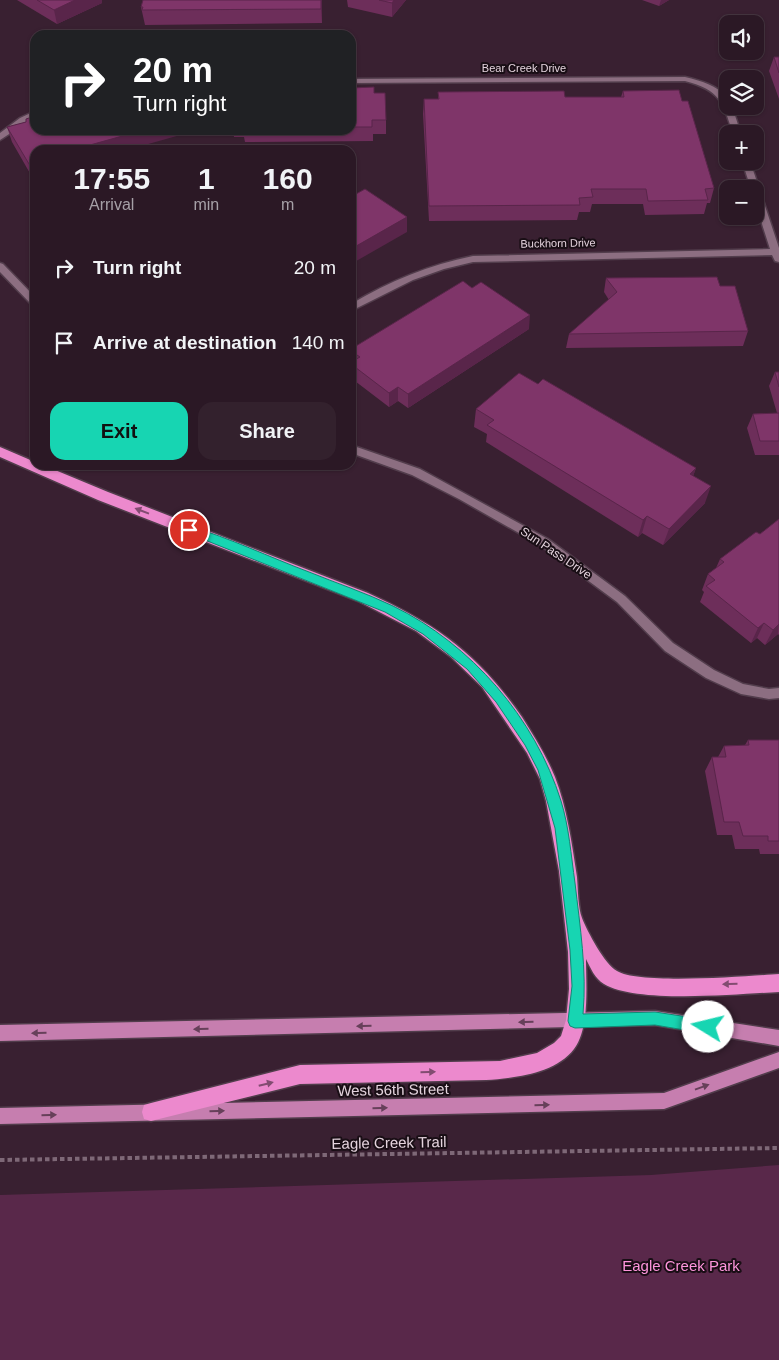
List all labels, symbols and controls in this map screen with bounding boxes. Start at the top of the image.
map controls [719,15,764,225]
button: sound [719,15,764,60]
icon: right [50,50,115,115]
text: 20 m [133,50,213,89]
street label: Bear Creek Drive [482,62,566,74]
button: layers [719,70,764,115]
text: Turn right [133,91,226,116]
button: + [719,125,764,170]
text: 17:55 [73,162,150,195]
text: 1 [198,162,215,195]
text: 160 [263,162,313,195]
button: − [719,180,764,225]
text: Arrival [89,196,134,213]
text: min [193,196,219,213]
text: m [281,196,294,213]
street label: Buckhorn Drive [520,236,596,250]
icon: right [50,254,78,282]
text: Turn right [93,257,181,278]
text: 20 m [294,257,336,278]
icon: arrive [50,329,78,357]
text: Arrive at destination [93,332,277,353]
text: 140 m [292,332,345,353]
button: Exit [50,402,188,460]
button: Share [198,402,336,460]
one-way arrow [134,507,149,515]
pin [168,509,210,551]
icon: arrive [175,516,203,544]
street label: Sun Pass Drive [518,524,594,582]
one-way arrow [722,981,738,989]
position arrow [681,1000,733,1052]
one-way arrow [518,1019,534,1027]
one-way arrow [356,1022,372,1030]
one-way arrow [193,1026,209,1034]
one-way arrow [31,1029,47,1037]
one-way arrow [420,1068,436,1076]
one-way arrow [259,1079,274,1087]
street label: West 56th Street [337,1080,450,1099]
one-way arrow [695,1083,710,1091]
one-way arrow [534,1100,550,1108]
one-way arrow [372,1104,388,1112]
one-way arrow [209,1107,225,1115]
one-way arrow [41,1110,57,1118]
street label: Eagle Creek Trail [331,1133,447,1152]
park label: Eagle Creek Park [622,1257,740,1274]

